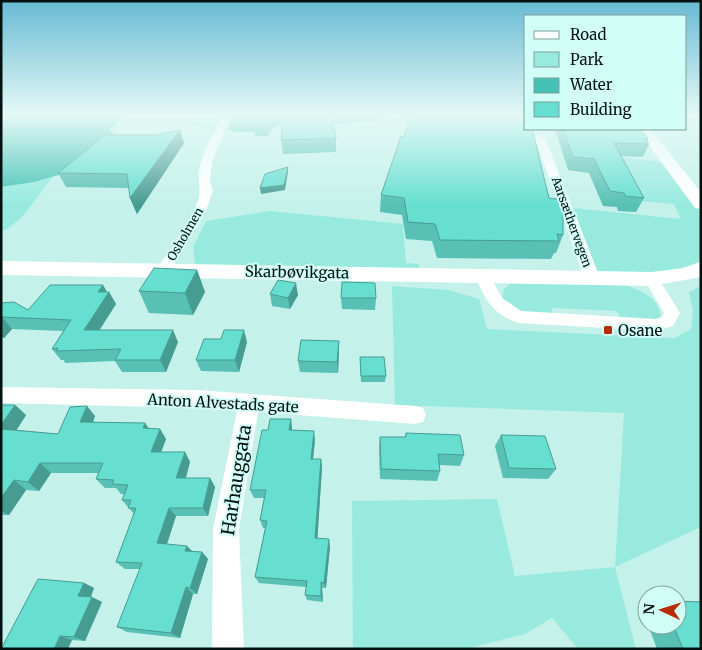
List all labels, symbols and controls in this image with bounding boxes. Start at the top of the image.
legend [524,15,687,130]
text: Road [570,25,606,44]
text: Park [570,50,604,69]
text: Water [569,75,613,94]
text: Building [570,100,632,119]
street label: Aarsæthervegen [548,174,595,269]
street label: Osholmen [164,205,206,263]
street label: Skarbøvikgata [245,262,349,282]
place label: Osane [618,321,663,340]
marker: Osane [602,324,614,336]
street label: Anton Alvestads gate [146,389,299,416]
street label: Harhauggata [216,423,256,537]
north arrow [637,585,687,635]
text: N [640,603,658,615]

